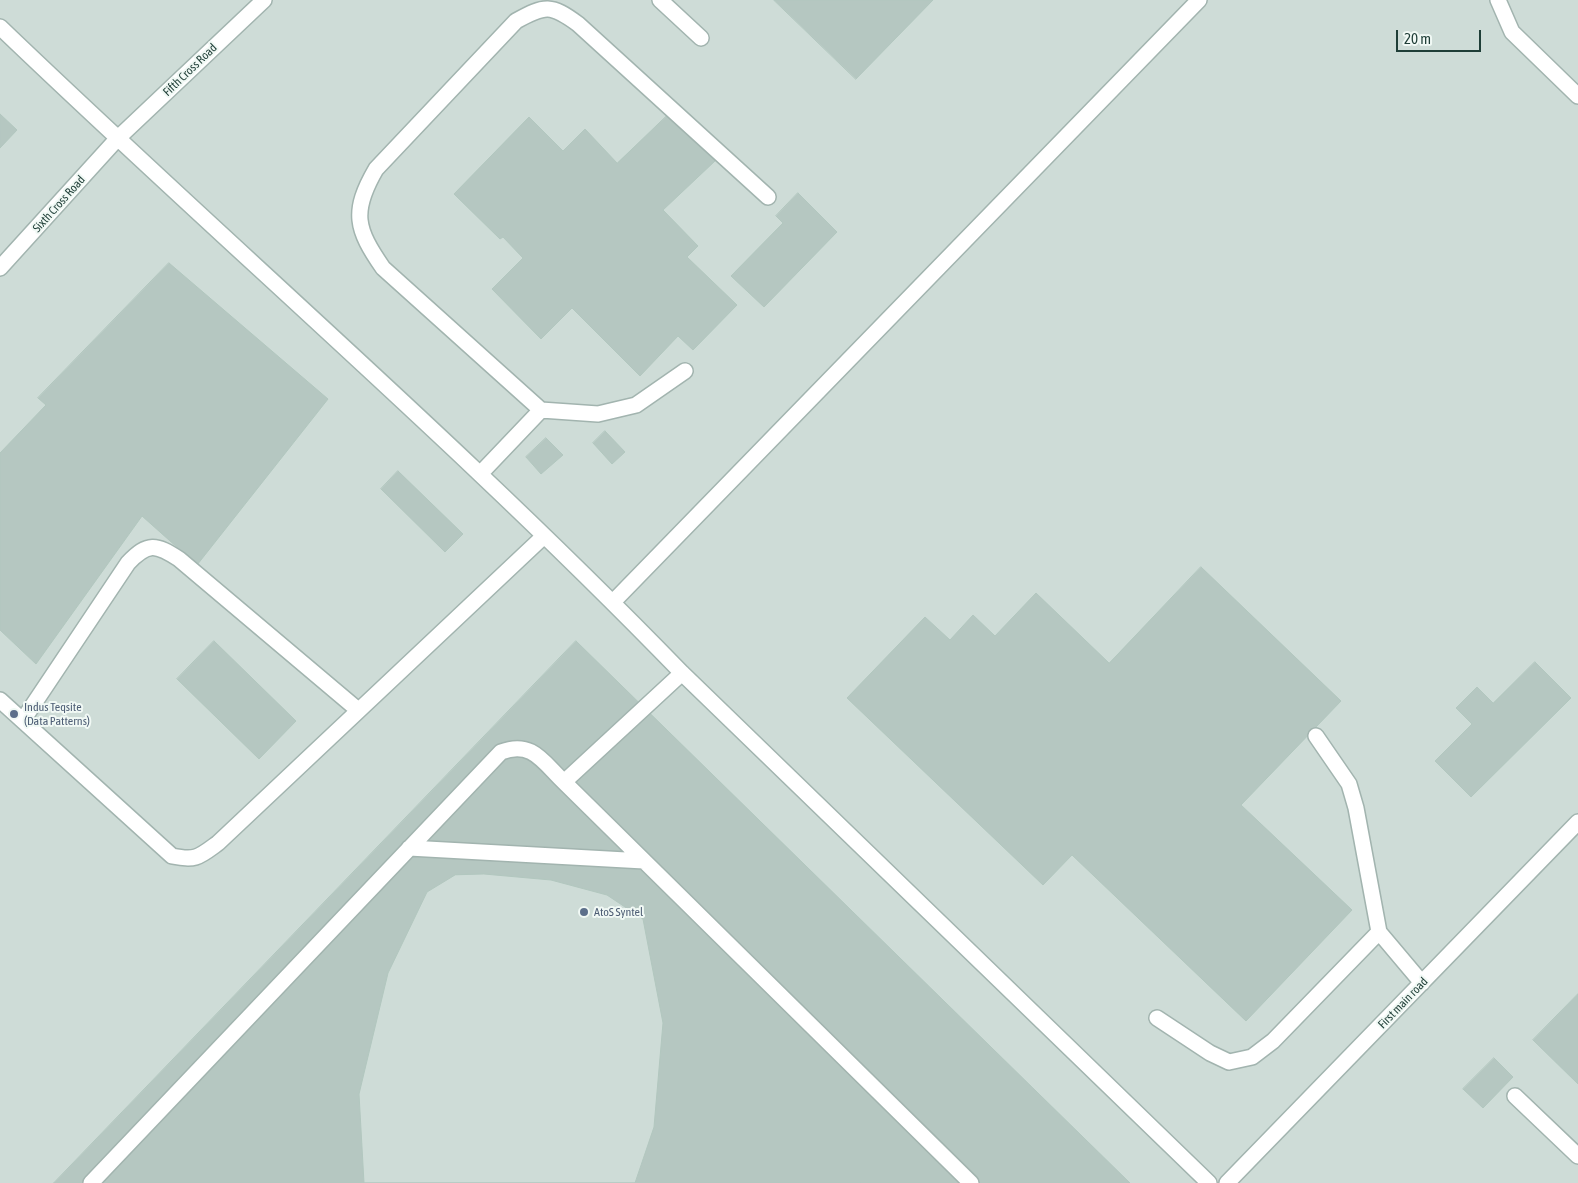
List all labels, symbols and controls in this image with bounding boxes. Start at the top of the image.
scale bar [1398,20,1483,52]
text: 20 m [1404,30,1431,47]
street label: Fifth Cross Road [160,41,220,99]
street label: Sixth Cross Road [30,173,88,235]
place label: Indus Teqsite (Data Patterns) [24,700,90,728]
marker: Indus Teqsite (Data Patterns) [8,708,20,720]
place label: AtoS Syntel [594,905,643,919]
marker: AtoS Syntel [578,906,590,918]
street label: First main road [1375,974,1431,1032]

